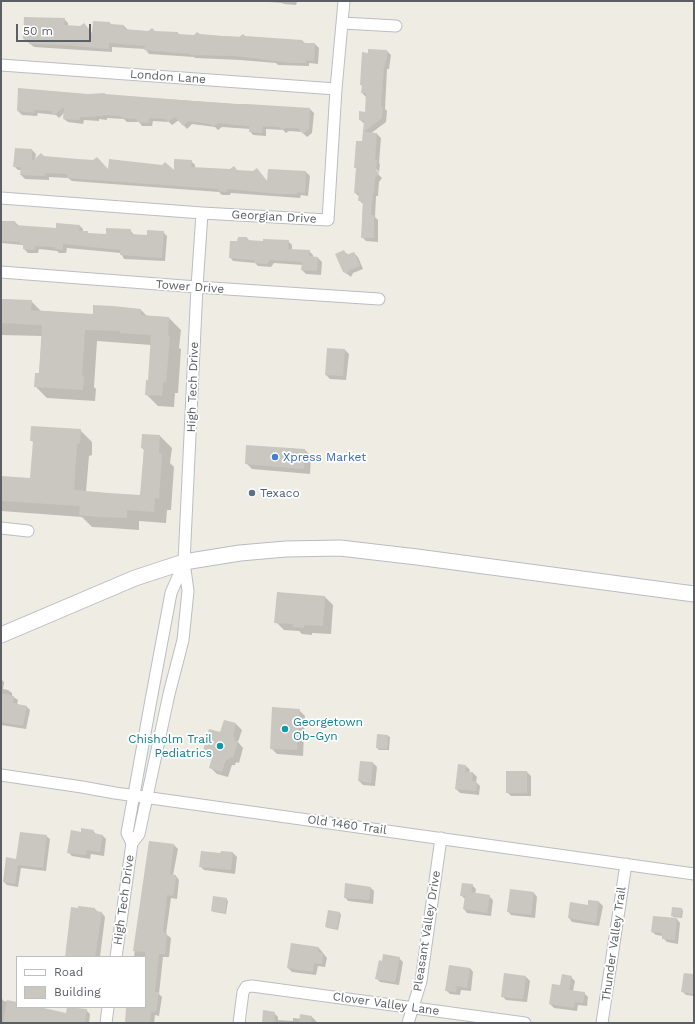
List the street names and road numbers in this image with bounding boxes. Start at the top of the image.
street label: London Lane [129,67,207,87]
street label: Georgian Drive [231,208,317,226]
street label: Tower Drive [155,277,225,297]
street label: High Tech Drive [184,341,202,433]
street label: Old 1460 Trail [306,812,388,838]
street label: High Tech Drive [111,854,137,946]
street label: Pleasant Valley Drive [410,870,444,992]
street label: Thunder Valley Trail [599,886,629,1002]
street label: Clover Valley Lane [332,989,440,1019]

